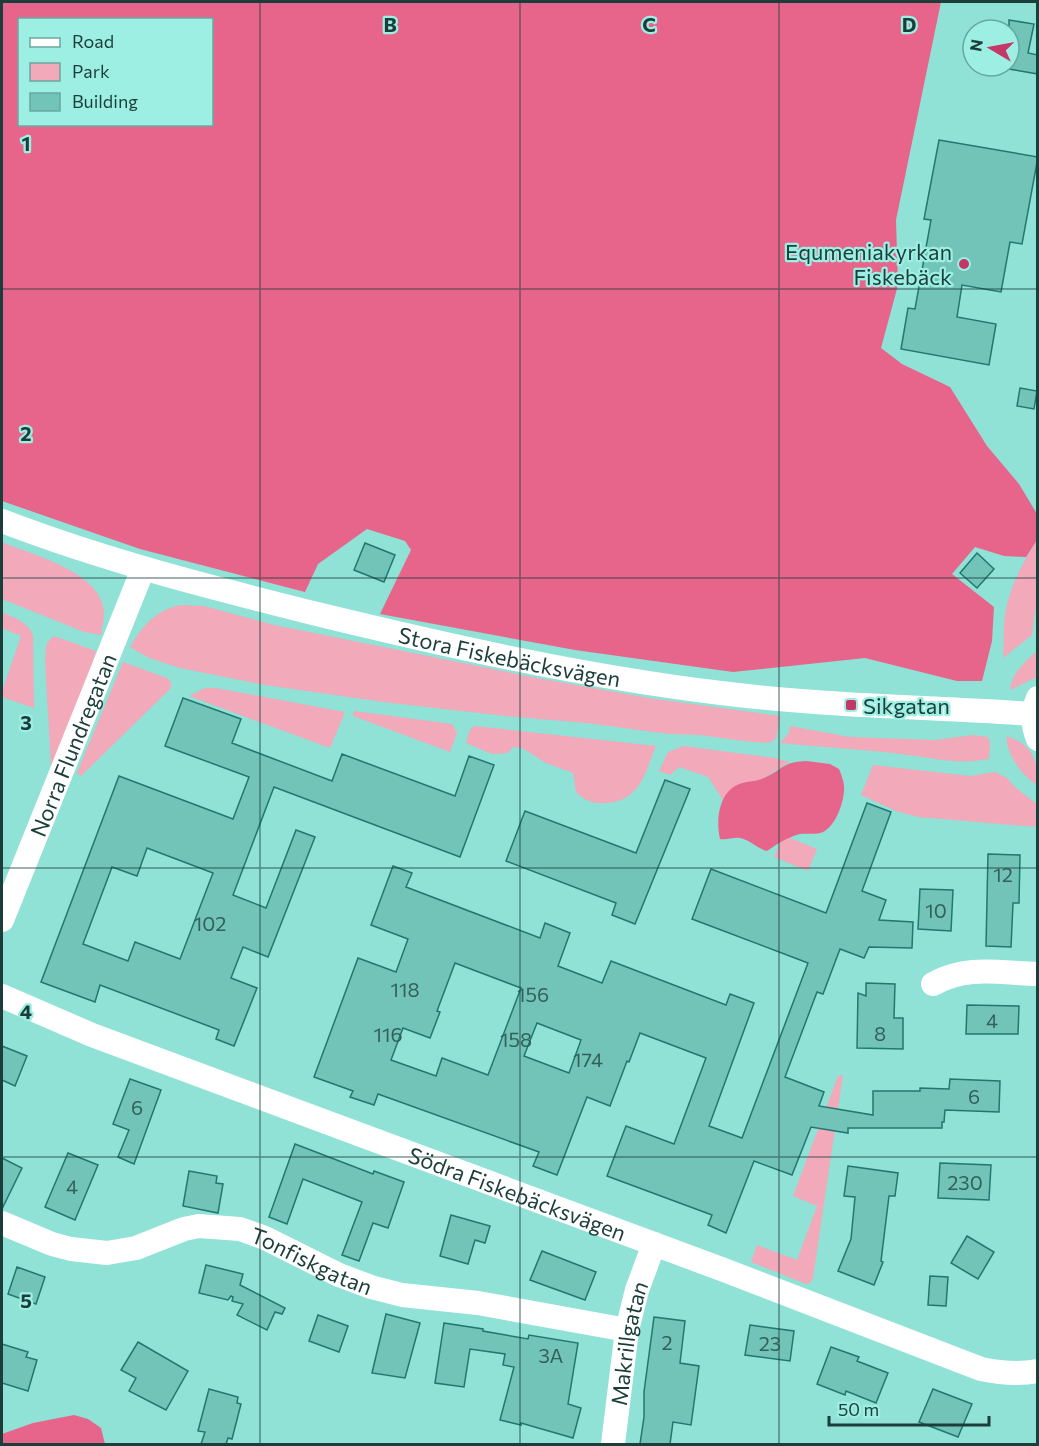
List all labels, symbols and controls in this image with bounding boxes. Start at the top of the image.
text: B [383,12,397,36]
text: C [642,12,656,36]
text: D [902,12,916,36]
legend [18,18,213,126]
north arrow [961,18,1021,78]
text: Road [72,30,114,52]
text: N [965,38,986,53]
text: Park [72,60,110,82]
text: Building [72,90,138,112]
text: 1 [21,131,31,155]
place label: Equmeniakyrkan Fiskebäck [785,238,952,290]
marker: Equmeniakyrkan Fiskebäck [957,257,971,271]
text: 2 [20,421,32,445]
street label: Stora Fiskebäcksvägen [396,620,623,692]
street label: Norra Flundregatan [24,649,121,840]
place label: Sikgatan [863,692,950,719]
marker: Sikgatan [844,698,858,712]
text: 3 [20,710,32,734]
house number: 12 [993,862,1013,886]
house number: 10 [925,898,947,922]
house number: 102 [194,911,226,935]
house number: 118 [390,977,420,1001]
house number: 156 [517,982,549,1006]
text: 4 [20,999,32,1023]
house number: 4 [986,1008,998,1032]
house number: 8 [874,1021,886,1045]
house number: 116 [373,1022,403,1046]
house number: 158 [500,1027,532,1051]
house number: 174 [573,1047,603,1071]
house number: 6 [968,1084,980,1108]
house number: 6 [131,1095,143,1119]
street label: Södra Fiskebäcksvägen [405,1140,630,1246]
house number: 230 [947,1170,983,1194]
house number: 4 [66,1174,78,1198]
street label: Tonfiskgatan [248,1221,376,1300]
street label: Makrillgatan [604,1277,653,1407]
text: 5 [20,1288,32,1312]
house number: 2 [661,1330,673,1354]
house number: 23 [759,1331,781,1355]
house number: 3A [539,1343,564,1367]
scale bar [829,1389,990,1427]
text: 50 m [838,1398,879,1420]

